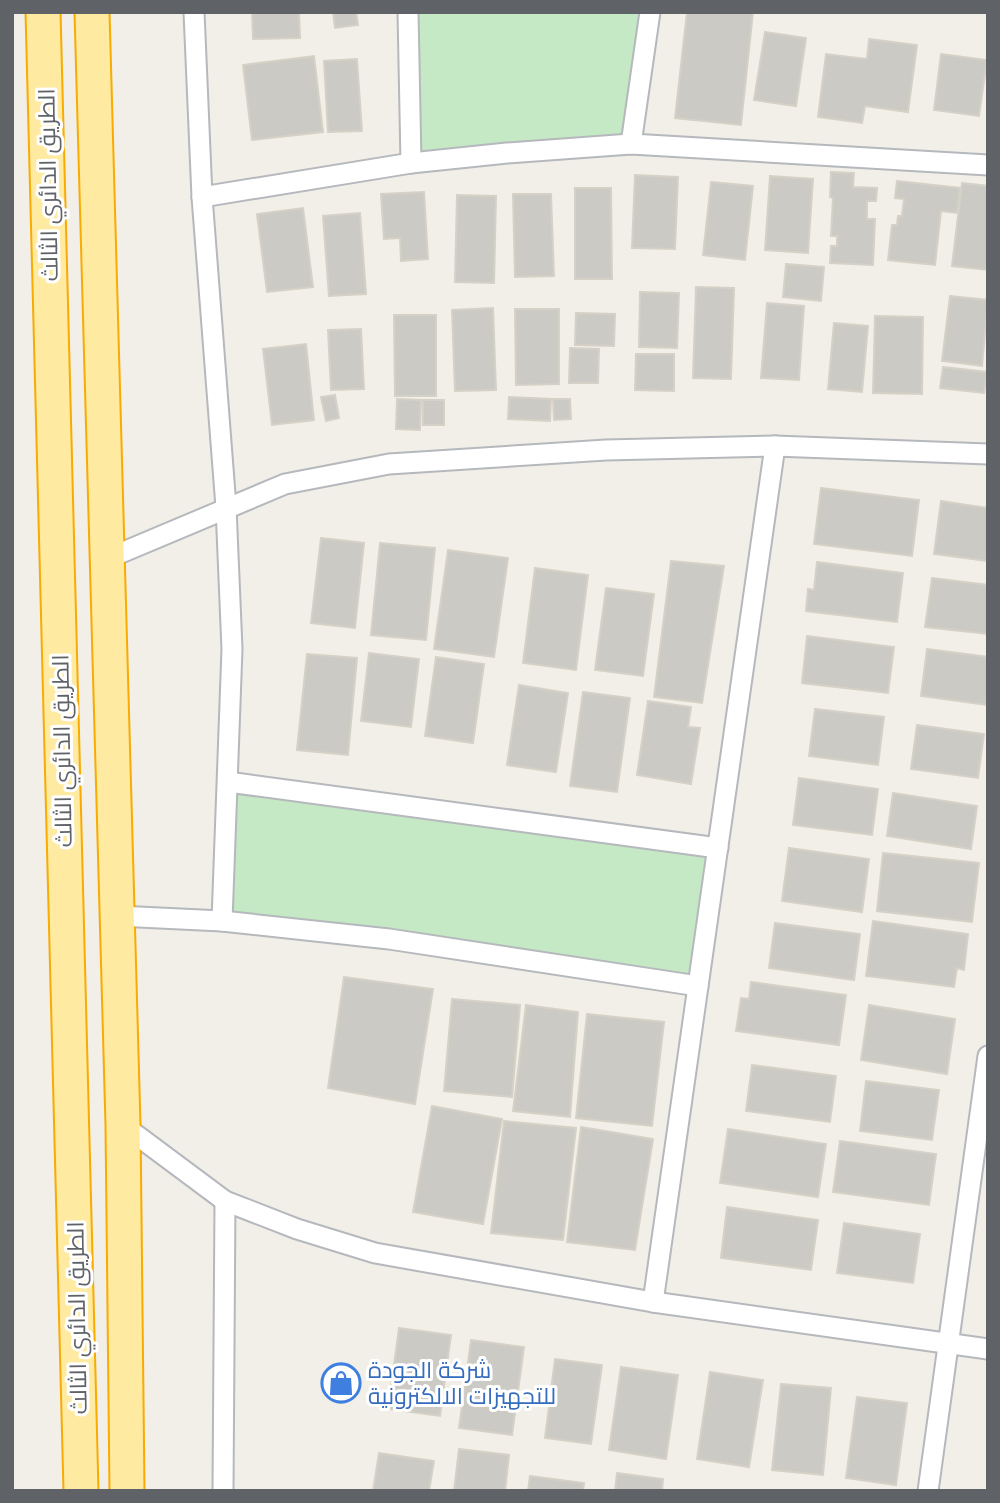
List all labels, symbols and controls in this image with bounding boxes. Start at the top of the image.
street label: الطريق الدائري الثالث [33,88,68,282]
street label: الطريق الدائري الثالث [47,654,82,848]
street label: الطريق الدائري الثالث [62,1221,97,1415]
place label: شركة الجودة للتجهيزات الالكترونية [368,1357,556,1411]
shop icon: شركة الجودة للتجهيزات الالكترونية [320,1362,362,1404]

